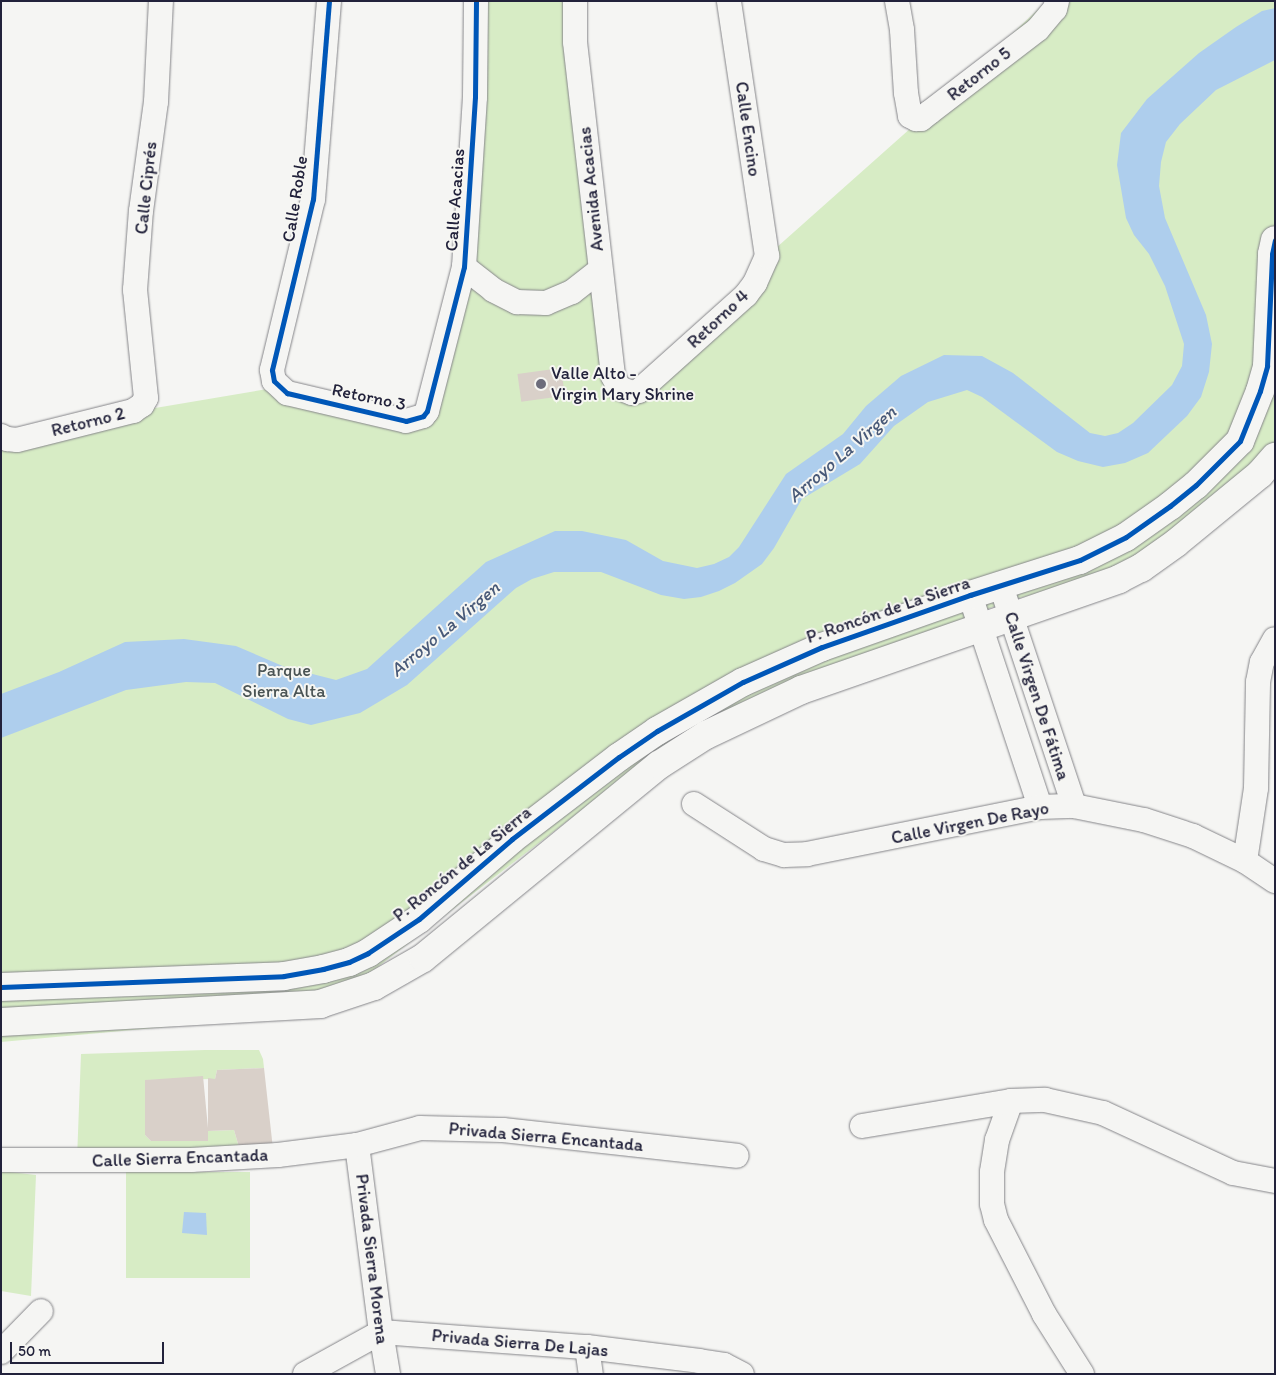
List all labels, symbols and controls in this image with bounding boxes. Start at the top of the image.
street label: Retorno 5 [943,42,1015,106]
street label: Calle Encino [731,80,765,178]
street label: Avenida Acacias [574,126,608,252]
street label: Calle Ciprés [130,141,162,235]
street label: Calle Acacias [441,148,469,252]
street label: Calle Roble [278,154,312,244]
street label: Retorno 4 [683,285,753,353]
place label: Valle Alto - Virgin Mary Shrine [551,363,694,406]
marker: Valle Alto - Virgin Mary Shrine [535,378,547,390]
street label: Retorno 3 [330,379,408,415]
water label: Arroyo La Virgen [783,401,901,507]
street label: Retorno 2 [49,402,127,442]
street label: P. Roncón de La Sierra [803,572,973,648]
water label: Arroyo La Virgen [385,576,505,682]
street label: Calle Virgen De Fátima [1000,609,1074,783]
park label: Parque Sierra Alta [242,660,326,702]
street label: Calle Virgen De Rayo [889,797,1051,849]
street label: P. Roncón de La Sierra [388,801,536,927]
street label: Privada Sierra Encantada [448,1118,644,1156]
street label: Calle Sierra Encantada [91,1144,269,1172]
street label: Privada Sierra Morena [351,1173,393,1345]
street label: Privada Sierra De Lajas [431,1325,609,1361]
scale bar [12,1332,166,1364]
text: 50 m [18,1342,51,1360]

